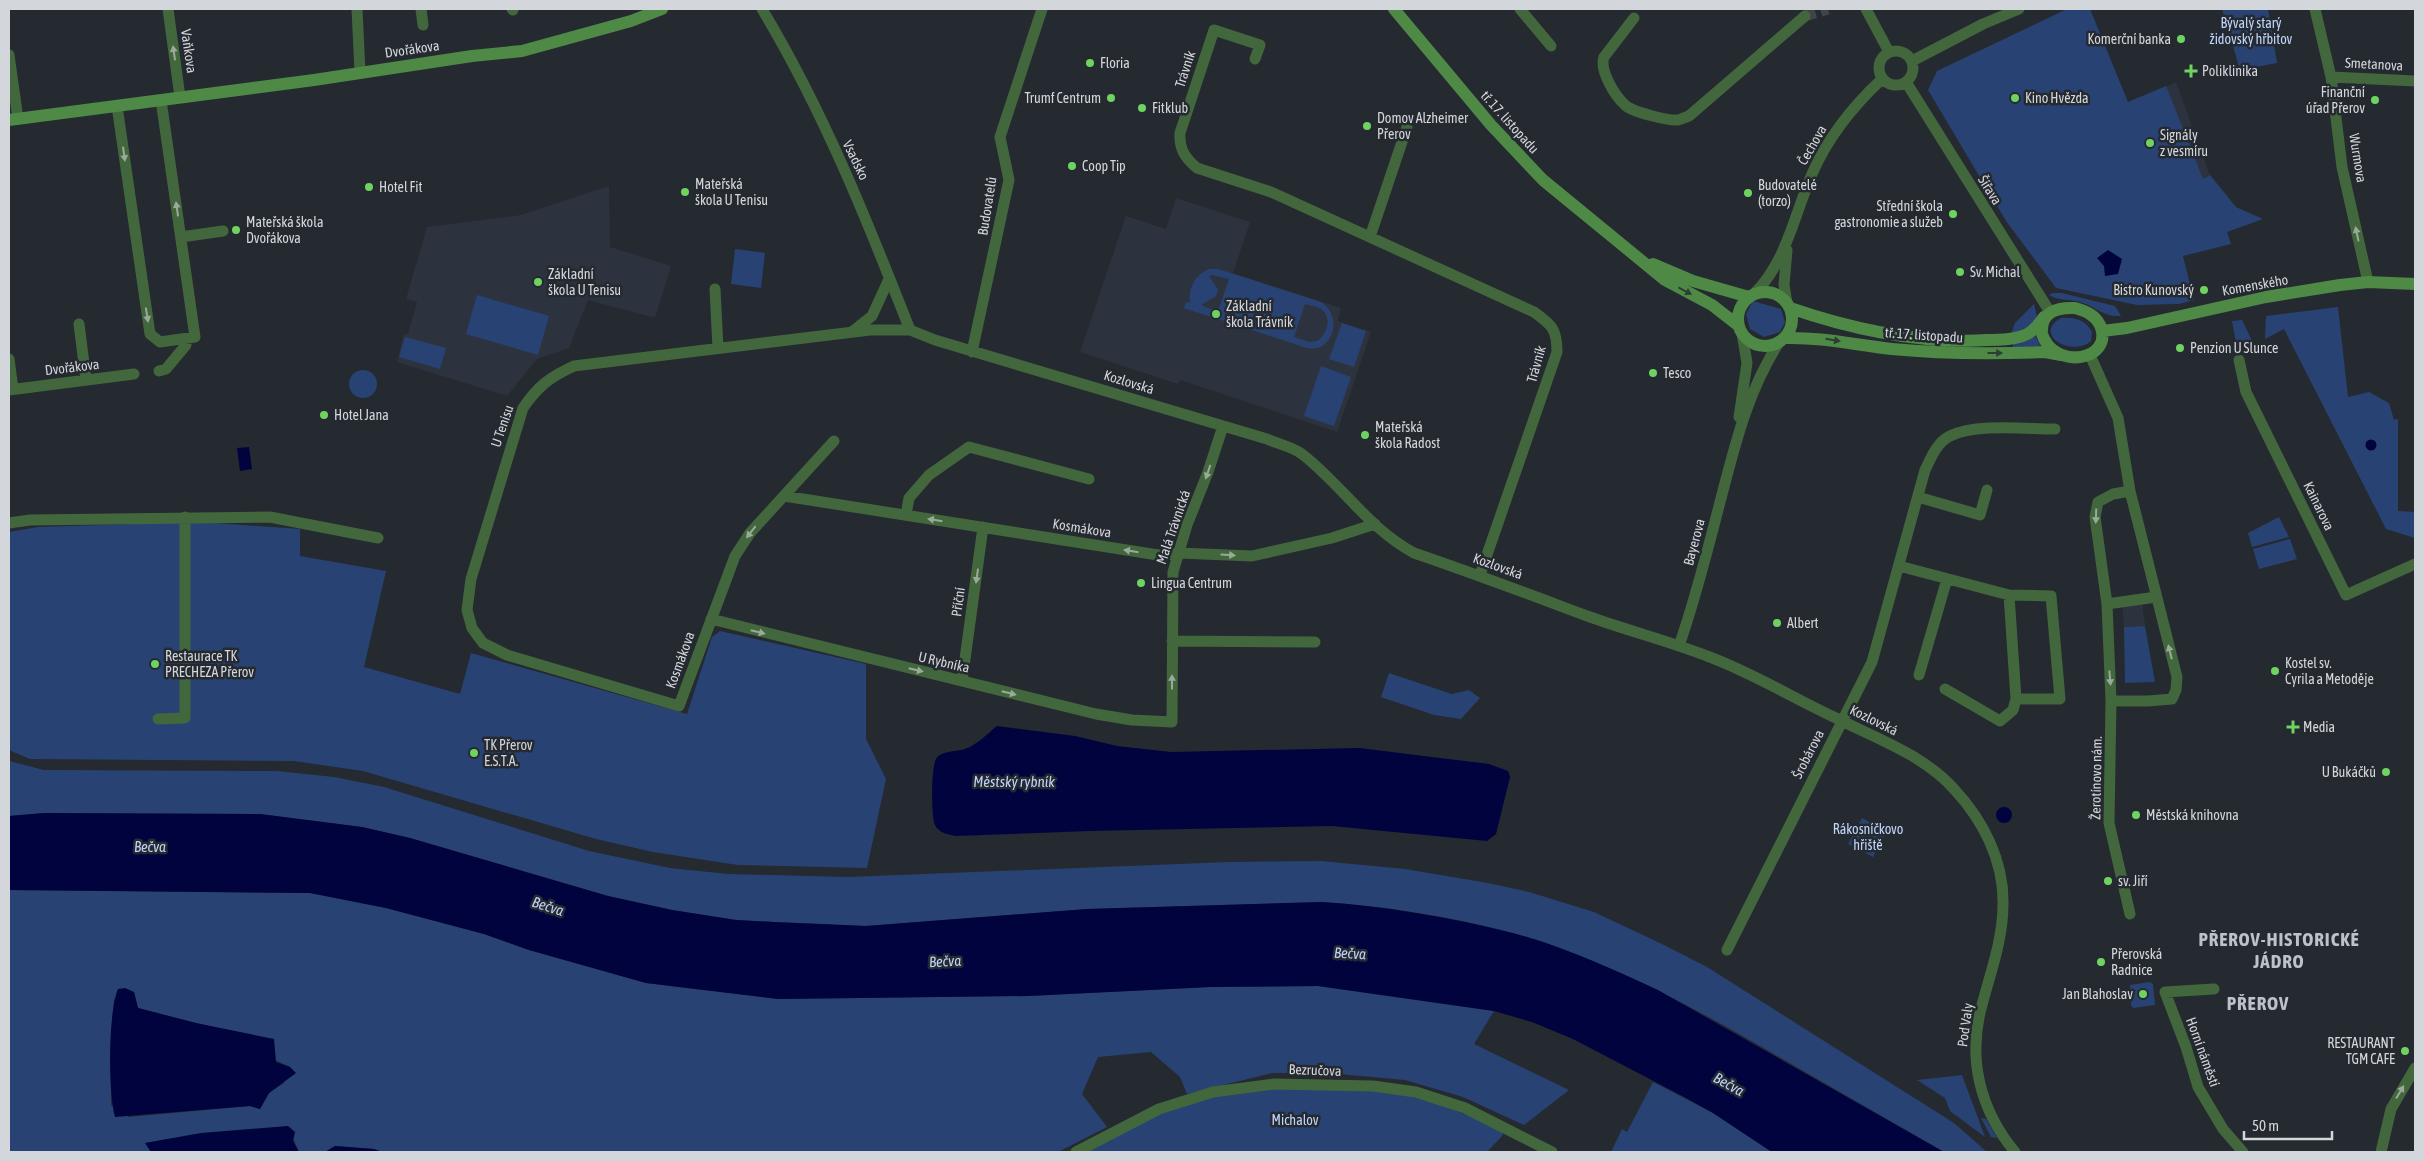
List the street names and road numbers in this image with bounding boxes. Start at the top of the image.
street label: Vaňkova [178,28,200,74]
street label: Dvořákova [384,37,440,61]
street label: Trávník [1172,49,1198,89]
street label: Smetanova [2345,54,2403,74]
street label: tř. 17. listopadu [1478,87,1542,157]
street label: Čechova [1793,122,1830,168]
street label: Wurmova [2346,132,2370,184]
street label: Vsadsko [840,138,872,182]
street label: Šířava [1975,172,2005,208]
street label: Budovatelů [974,175,1000,237]
street label: Komenského [2221,271,2289,299]
street label: tř. 17. listopadu [1884,324,1964,346]
street label: Trávník [1523,344,1549,384]
street label: Dvořákova [44,356,100,378]
street label: Kozlovská [1102,367,1156,397]
street label: U Tenisu [487,403,517,449]
street label: Kainarova [2300,479,2338,533]
street label: Malá Trávnická [1153,488,1193,566]
street label: Kosmákova [1052,515,1112,541]
street label: Bayerova [1680,517,1708,567]
street label: Kozlovská [1471,550,1525,582]
street label: Příční [948,586,968,618]
street label: Kosmákova [662,629,698,691]
street label: U Rybníka [917,648,971,676]
street label: Kozlovská [1847,702,1901,738]
street label: Šrobárova [1789,727,1827,781]
street label: Žerotínovo nám. [2087,736,2105,820]
street label: Pod Valy [1954,1002,1976,1048]
street label: Horní náměstí [2183,1015,2223,1089]
street label: Bezručova [1288,1061,1342,1079]

